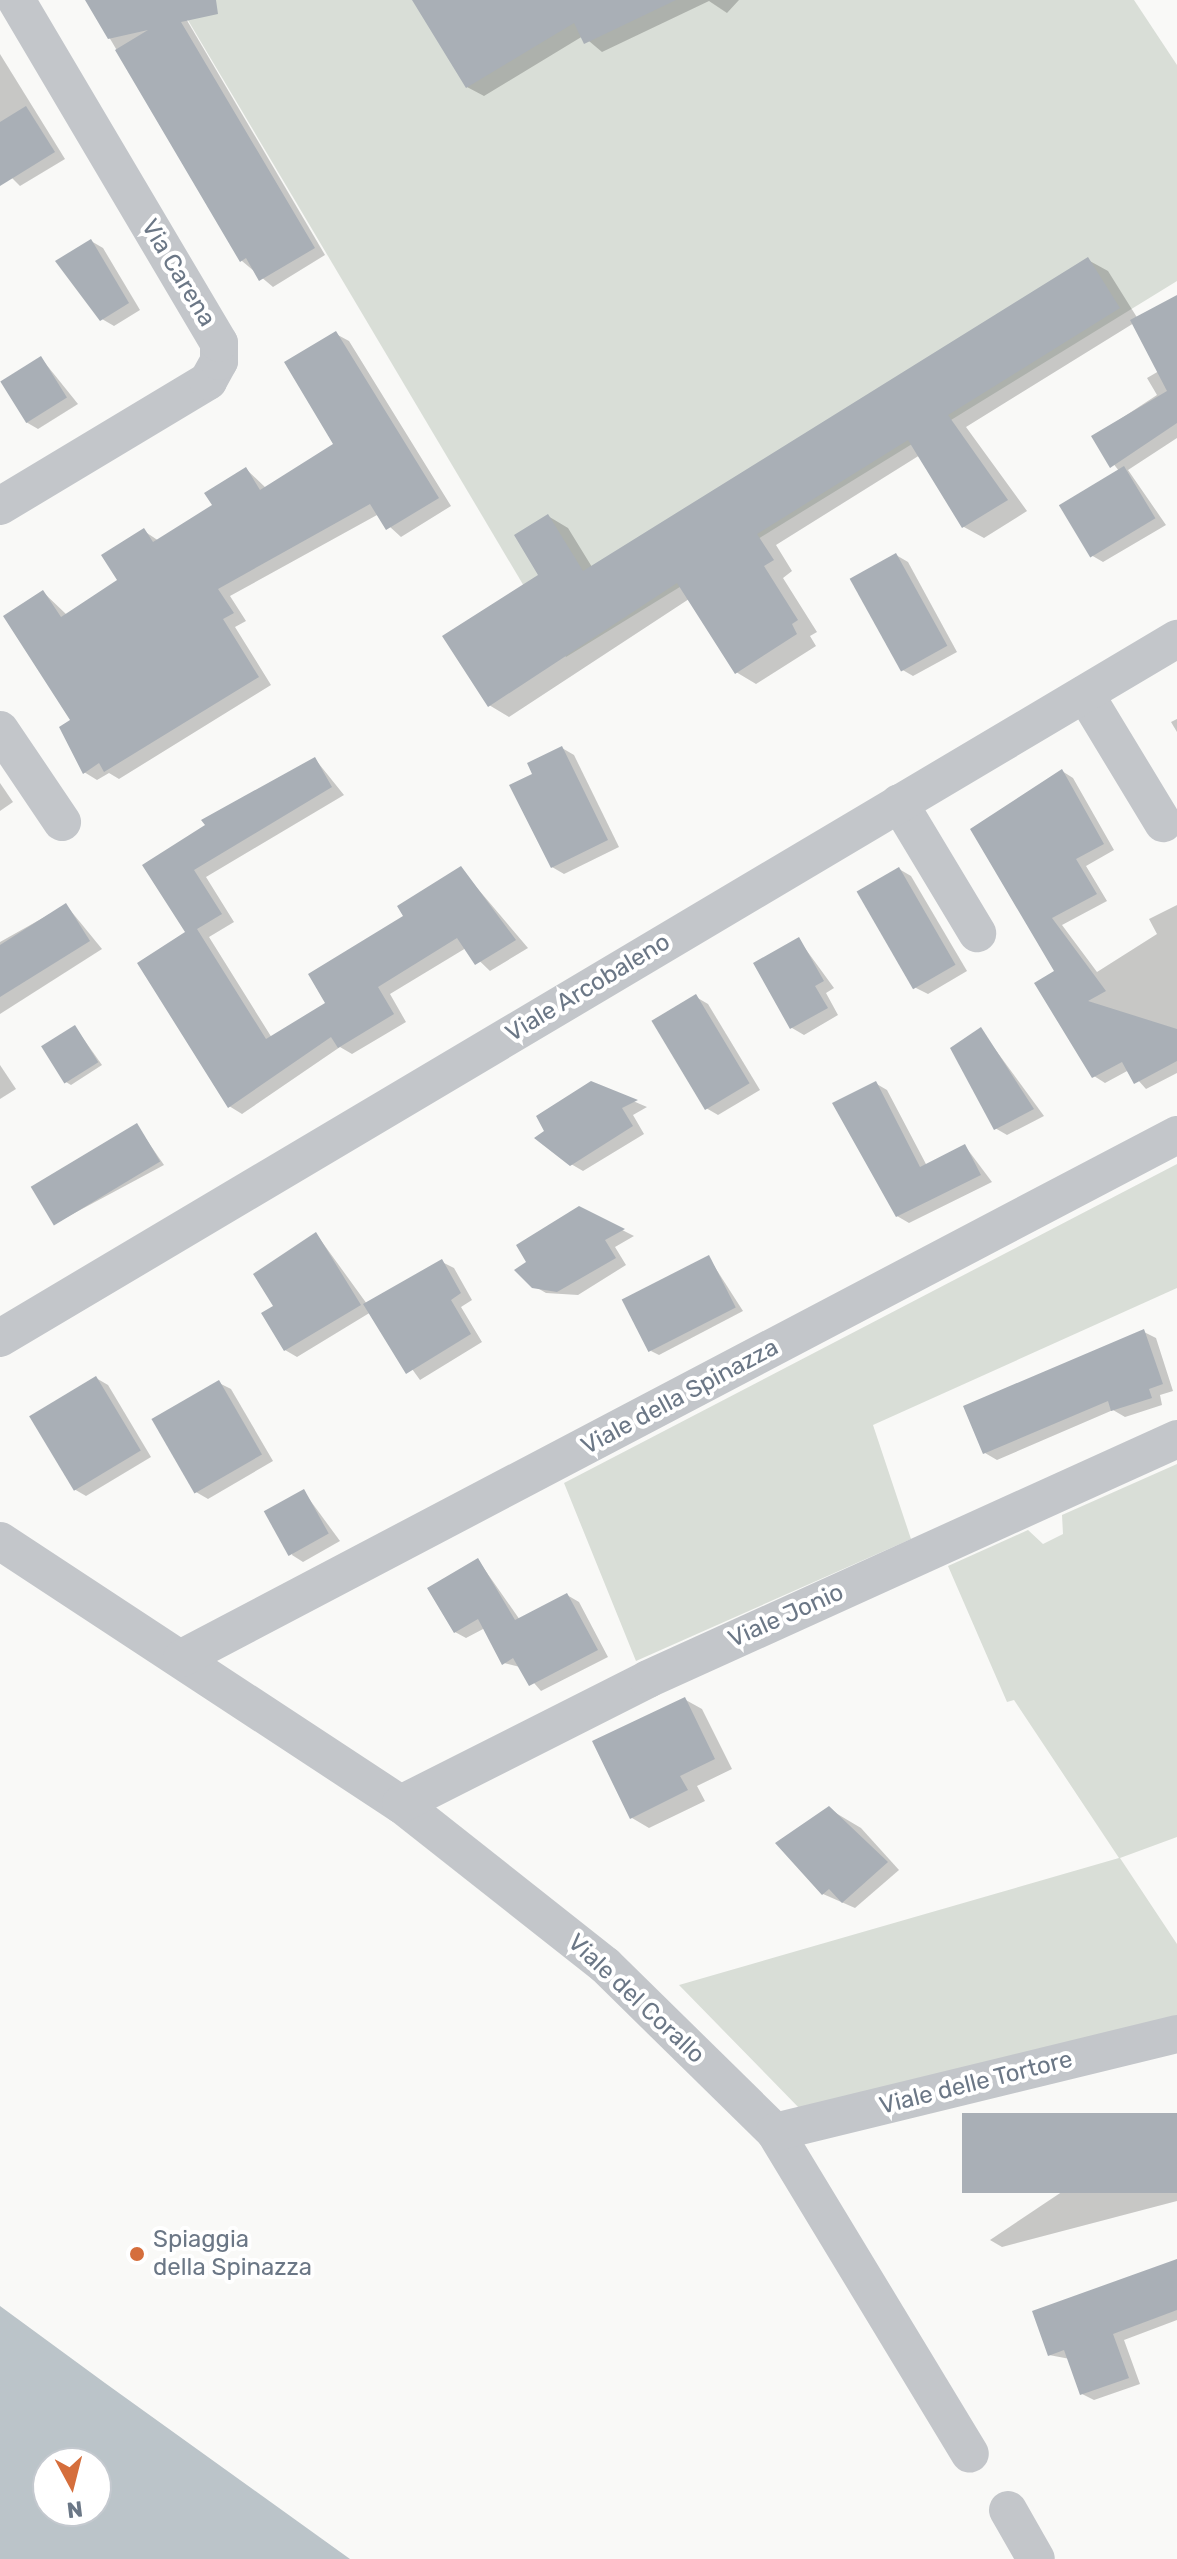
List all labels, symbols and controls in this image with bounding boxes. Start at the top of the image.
street label: Via Carena [135,214,221,332]
street label: Viale Arcobaleno [500,928,676,1048]
street label: Viale della Spinazza [577,1333,783,1461]
street label: Viale Jonio [724,1578,848,1654]
street label: Viale del Corallo [562,1928,710,2070]
street label: Viale delle Tortore [876,2045,1076,2121]
place label: Spiaggia della Spinazza [153,2226,312,2282]
marker: Spiaggia della Spinazza [128,2245,146,2263]
north arrow [32,2447,112,2527]
text: N [65,2495,84,2524]

